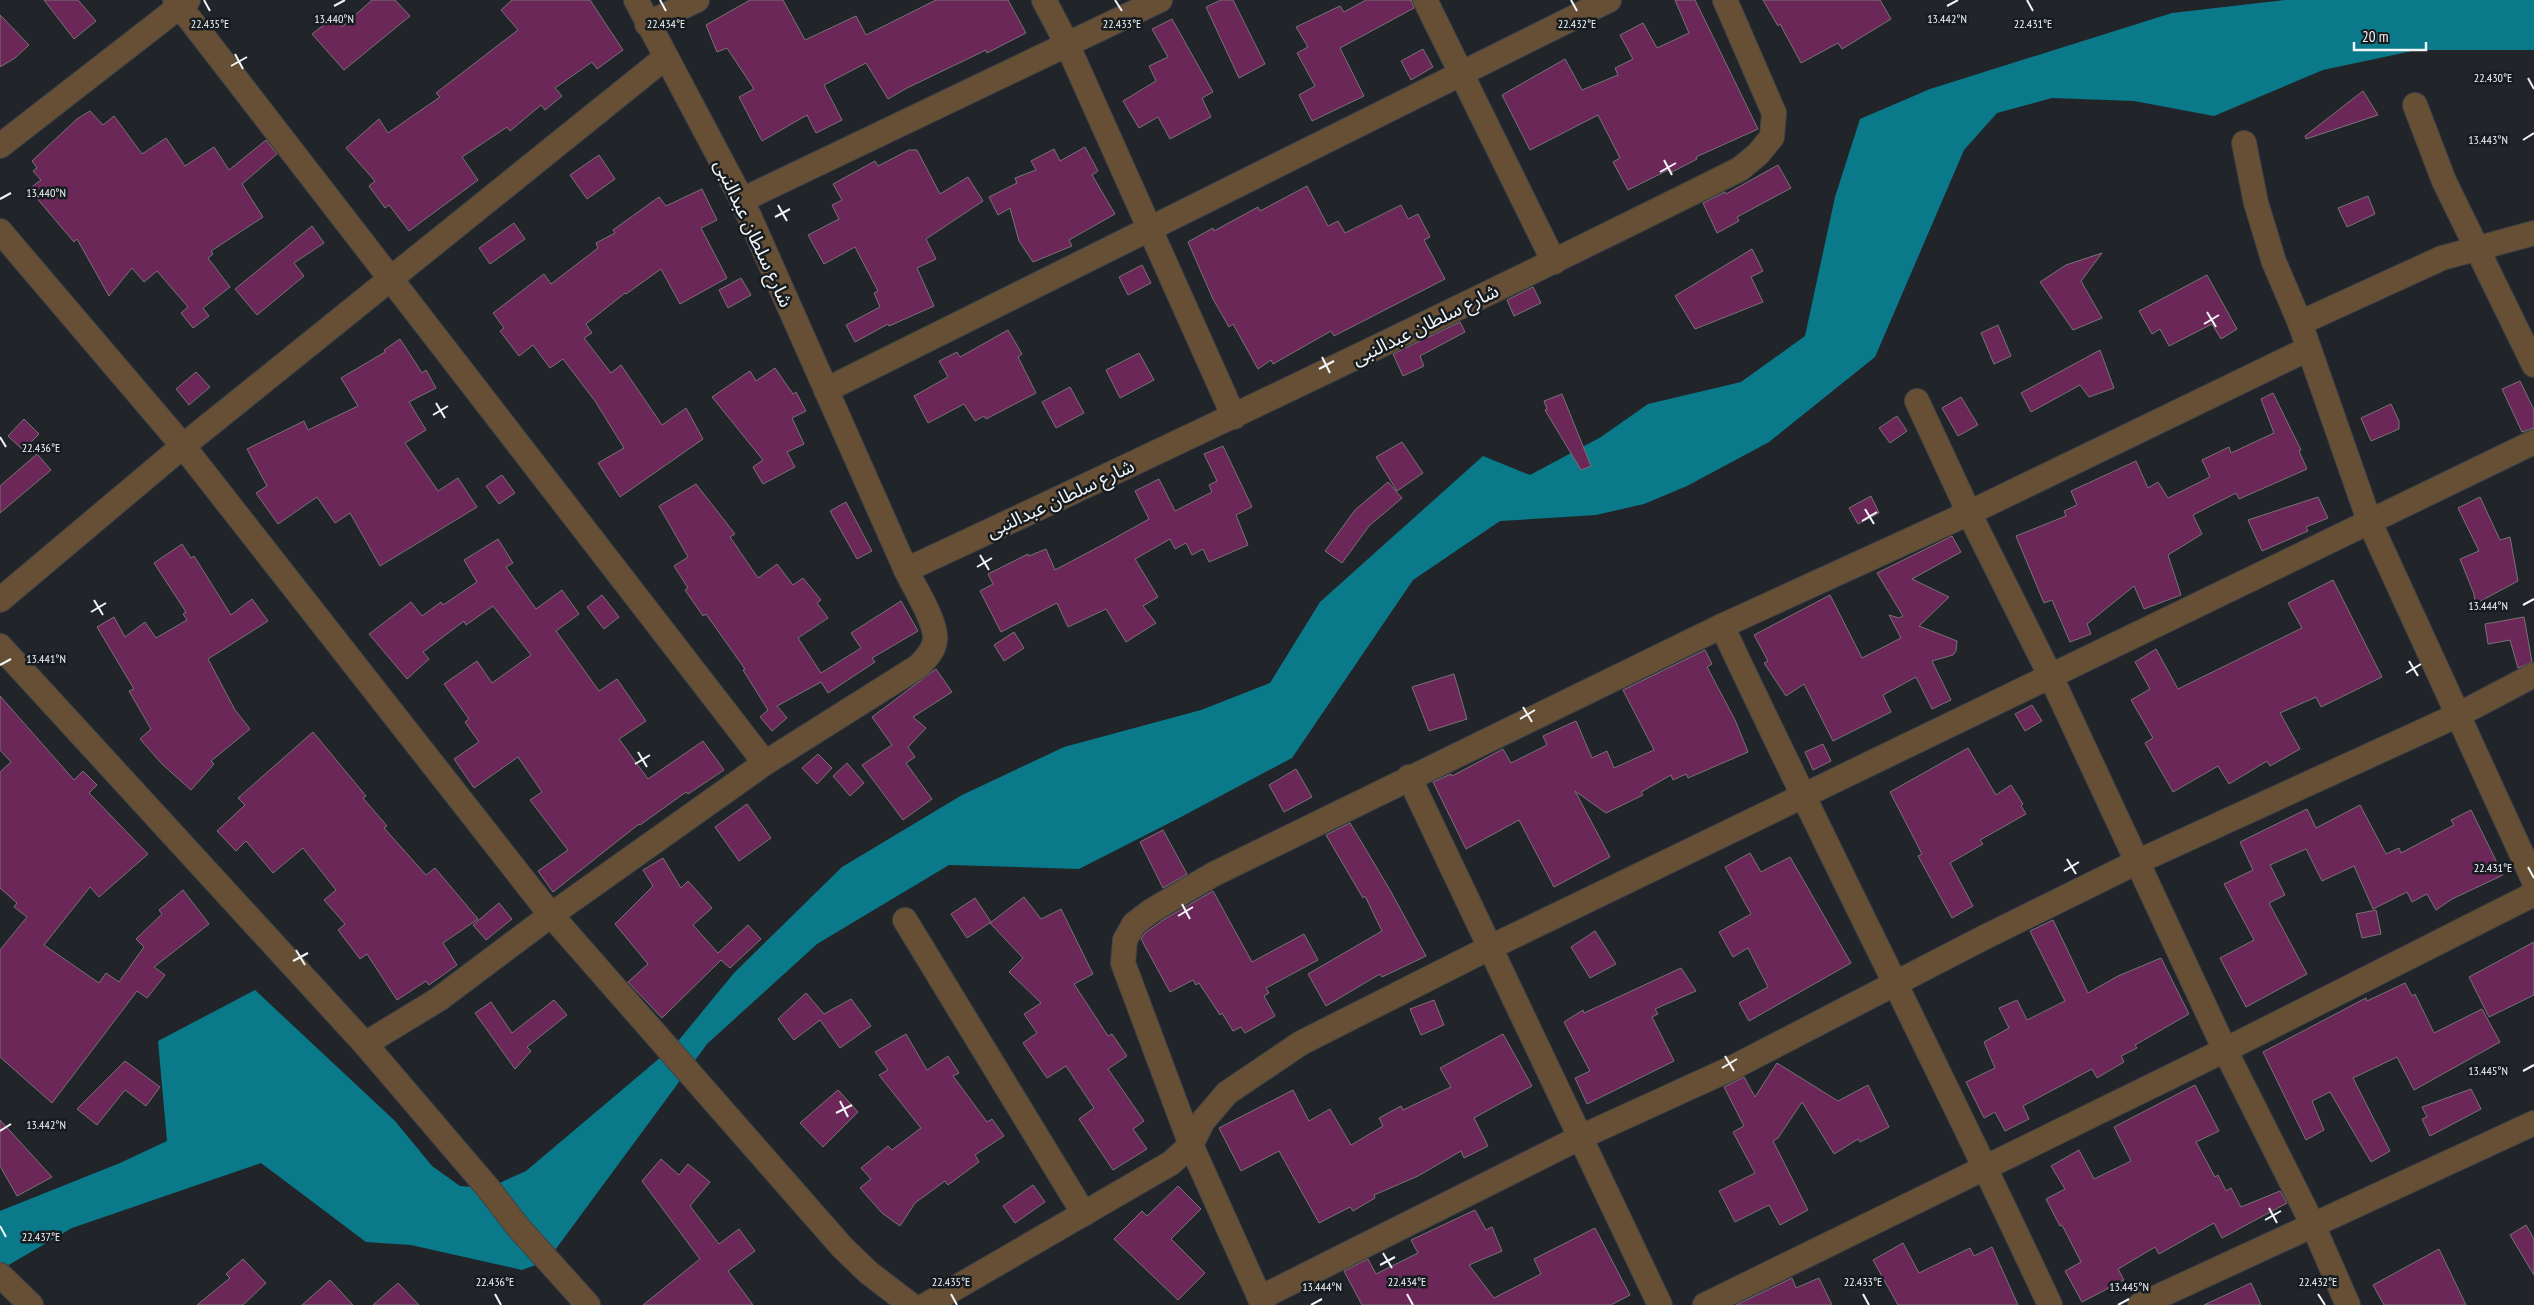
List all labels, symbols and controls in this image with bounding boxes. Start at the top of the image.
text: 13.440°N [314,11,354,26]
text: 13.442°N [1927,11,1967,26]
text: 22.435°E [191,16,229,31]
text: 22.434°E [647,16,685,31]
text: 22.433°E [1103,16,1141,31]
text: 22.432°E [1558,16,1596,31]
text: 22.431°E [2014,16,2052,31]
scale bar [2354,20,2426,52]
text: 20 m [2362,27,2388,46]
text: 22.430°E [2474,70,2512,85]
text: 13.443°N [2468,132,2508,147]
street label: شارع سلطان عبدالنبى [707,155,799,312]
text: 13.440°N [26,185,66,200]
street label: شارع سلطان عبدالنبى [1348,278,1503,372]
text: 22.436°E [22,440,60,455]
street label: شارع سلطان عبدالنبى [982,453,1139,545]
text: 13.444°N [2468,598,2508,613]
text: 13.441°N [26,651,66,666]
text: 22.431°E [2474,860,2512,875]
text: 13.445°N [2468,1063,2508,1078]
text: 13.442°N [26,1117,66,1132]
text: 22.437°E [22,1229,60,1244]
text: 22.436°E [476,1274,514,1289]
text: 22.435°E [932,1274,970,1289]
text: 22.434°E [1388,1274,1426,1289]
text: 22.433°E [1844,1274,1882,1289]
text: 22.432°E [2299,1274,2337,1289]
text: 13.444°N [1302,1279,1342,1294]
text: 13.445°N [2109,1279,2149,1294]

